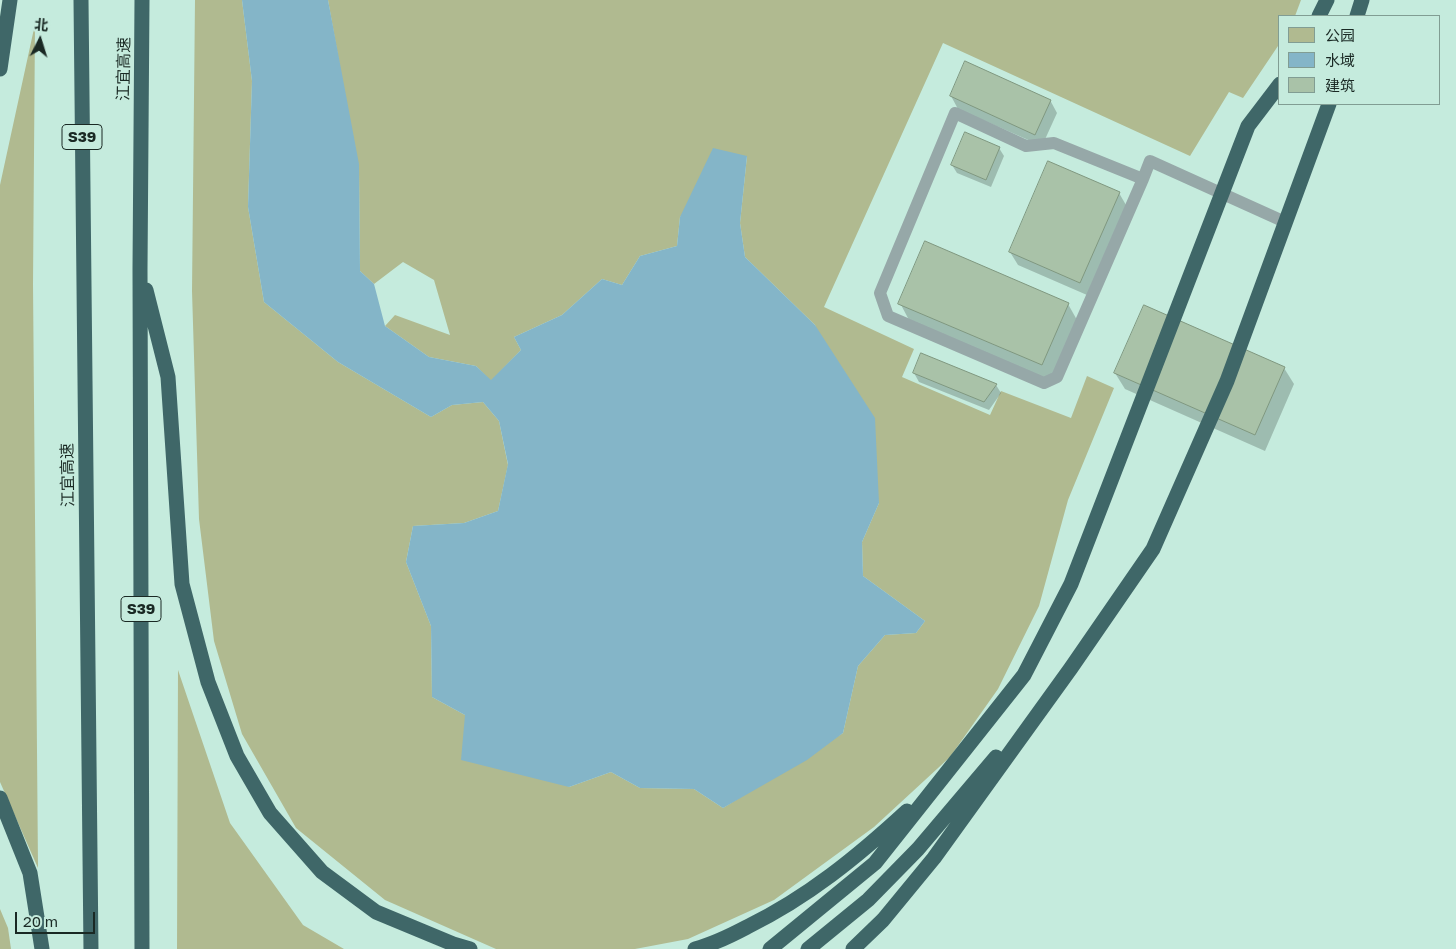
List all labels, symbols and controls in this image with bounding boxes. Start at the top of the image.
north arrow [15,15,65,65]
text: 北 [34,15,49,34]
legend [1278,15,1441,105]
text: 公园 [1325,26,1355,44]
street label: 江宜高速 [114,37,134,101]
text: 水域 [1325,51,1355,69]
text: 建筑 [1325,76,1355,94]
road number: S39 [62,124,102,150]
street label: 江宜高速 [58,443,78,507]
road number: S39 [121,596,161,622]
scale bar [18,902,98,934]
text: 20 m [23,912,58,930]

